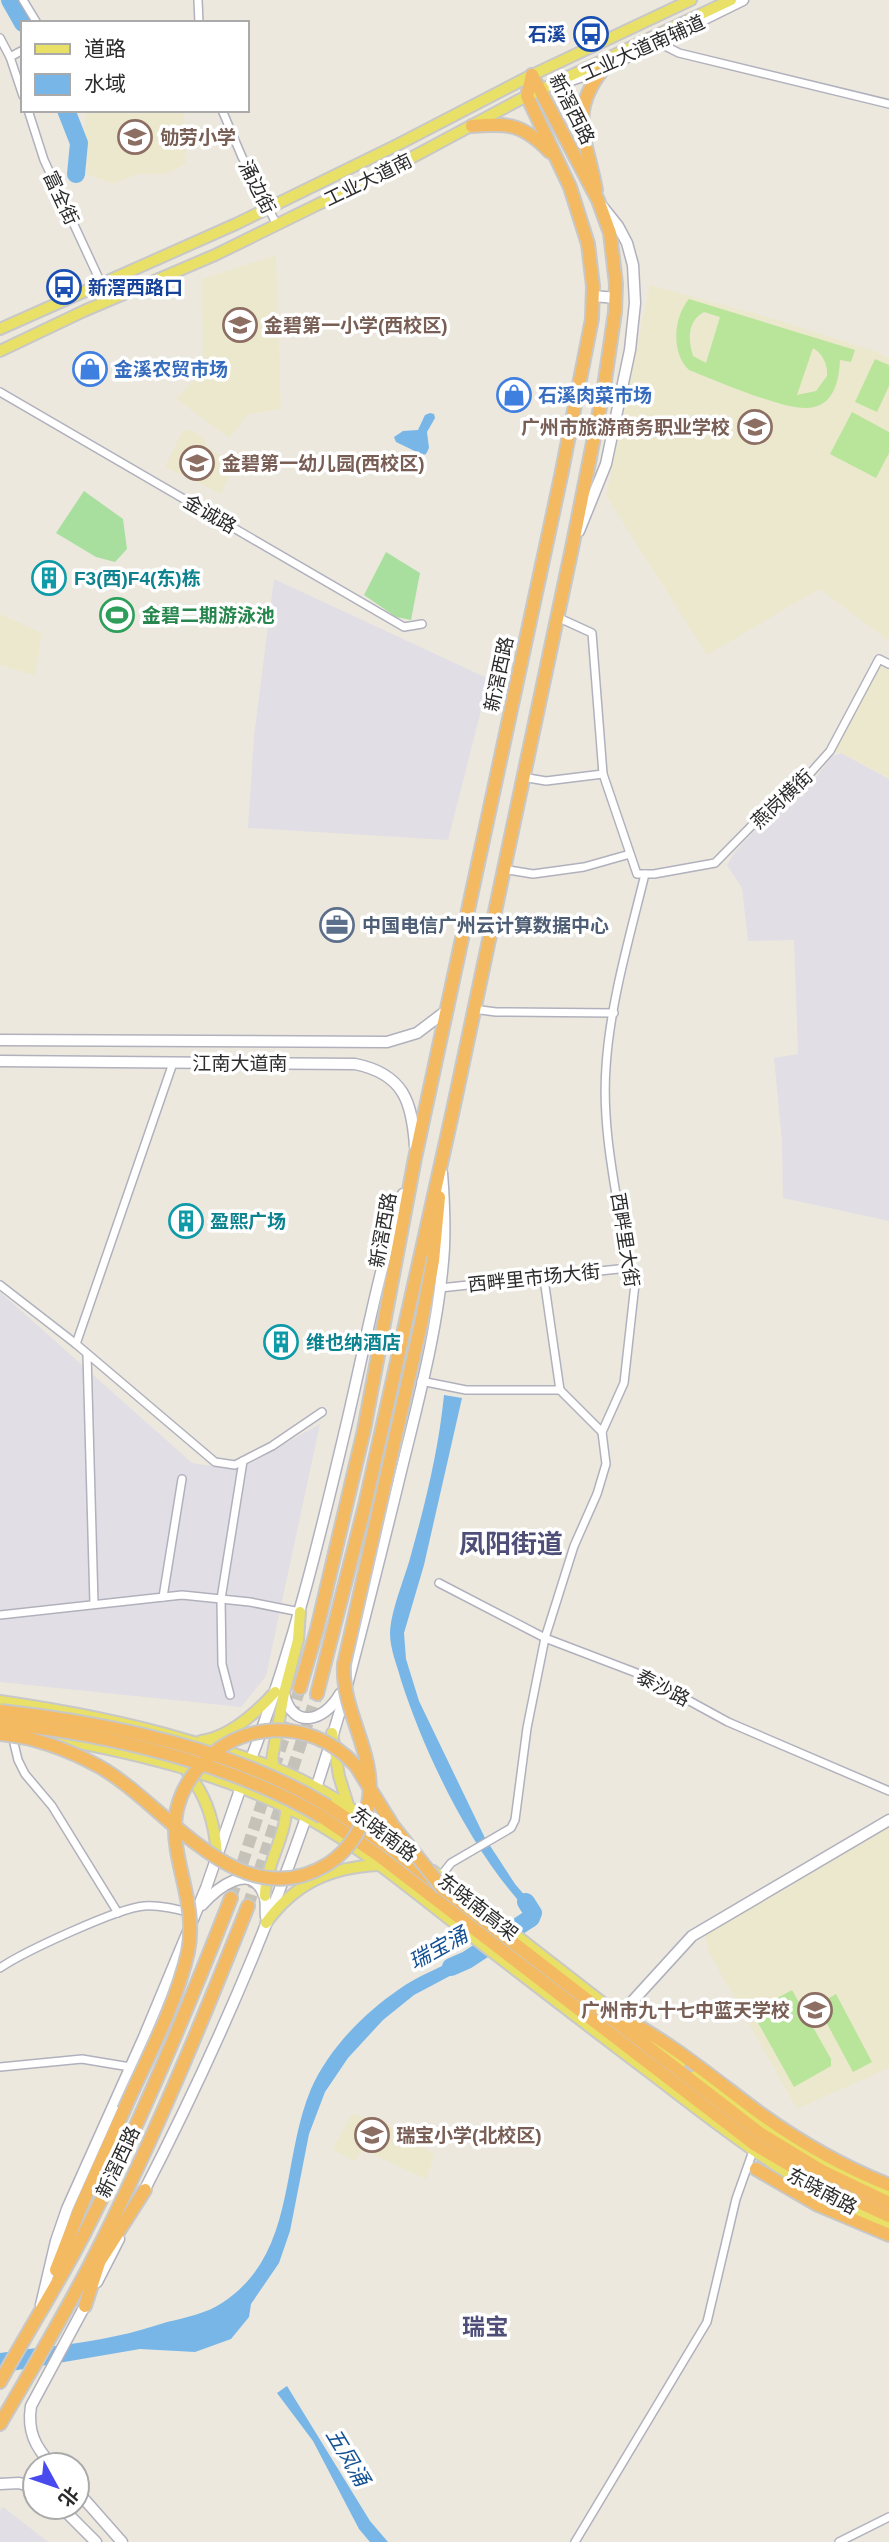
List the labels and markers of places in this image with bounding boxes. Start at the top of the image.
bus stop icon: 石溪 [572,15,610,53]
place label: 石溪 [528,24,566,45]
school or university icon: 劬劳小学 [116,118,154,156]
place label: 劬劳小学 [160,127,236,148]
bus stop icon: 新滘西路口 [45,268,83,306]
place label: 新滘西路口 [88,277,183,298]
school or university icon: 金碧第一小学(西校区) [221,306,259,344]
place label: 金碧第一小学(西校区) [264,315,448,336]
shop icon: 金溪农贸市场 [71,350,109,388]
place label: 金溪农贸市场 [114,359,228,380]
shop icon: 石溪肉菜市场 [495,376,533,414]
place label: 石溪肉菜市场 [538,385,652,406]
school or university icon: 广州市旅游商务职业学校 [736,408,774,446]
place label: 广州市旅游商务职业学校 [521,417,730,438]
school or university icon: 金碧第一幼儿园(西校区) [178,444,216,482]
place label: 金碧第一幼儿园(西校区) [222,453,425,474]
building icon: F3(西)F4(东)栋 [30,559,68,597]
place label: F3(西)F4(东)栋 [74,568,201,589]
sports icon: 金碧二期游泳池 [98,596,136,634]
place label: 金碧二期游泳池 [142,605,275,626]
office icon: 中国电信广州云计算数据中心 [318,906,356,944]
place label: 中国电信广州云计算数据中心 [362,915,609,936]
building icon: 盈熙广场 [167,1202,205,1240]
place label: 盈熙广场 [210,1211,286,1232]
building icon: 维也纳酒店 [262,1323,300,1361]
place label: 维也纳酒店 [306,1332,401,1353]
school or university icon: 广州市九十七中蓝天学校 [796,1991,834,2029]
place label: 广州市九十七中蓝天学校 [581,2000,790,2021]
school or university icon: 瑞宝小学(北校区) [353,2116,391,2154]
place label: 瑞宝小学(北校区) [396,2125,542,2146]

